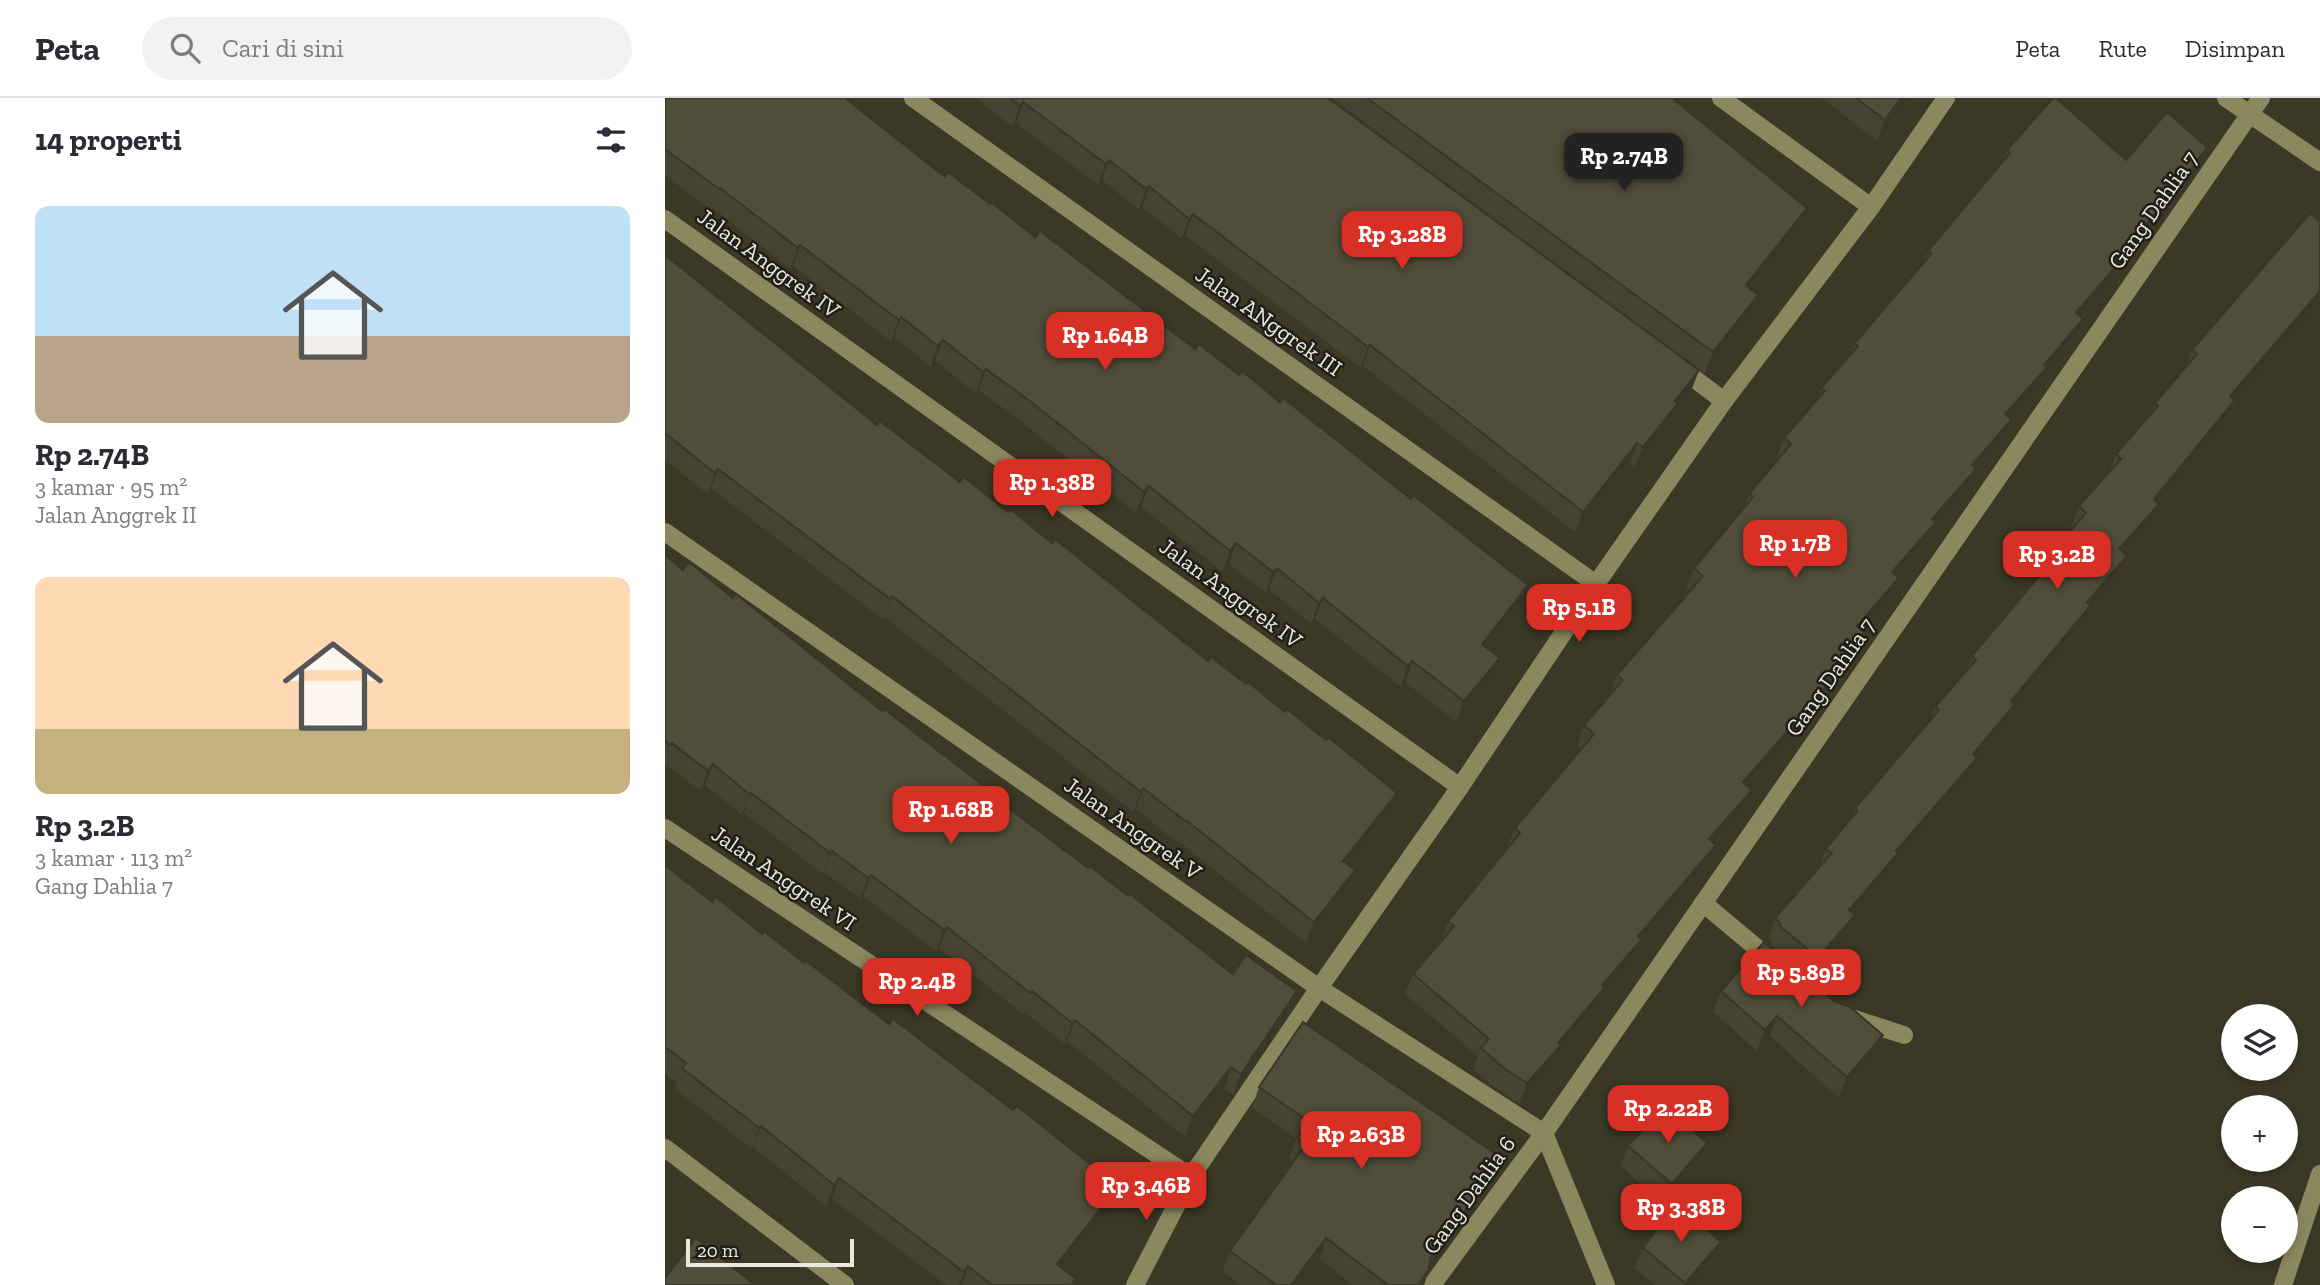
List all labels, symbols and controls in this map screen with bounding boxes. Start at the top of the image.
search box [142,17,632,80]
text: Peta [35,29,100,68]
icon: search [166,29,204,67]
text: Cari di sini [222,32,344,64]
text: Peta [2015,34,2060,63]
text: Rute [2098,34,2147,63]
text: Disimpan [2185,34,2285,63]
icon: filters [592,121,630,159]
text: 14 properti [35,122,182,158]
pin: Rp 2.74B [1552,134,1696,193]
text: Rp 2.74B [1580,142,1668,170]
street label: Gang Dahlia 7 [2102,145,2204,274]
street label: Jalan Anggrek IV [692,202,846,324]
pin: Rp 3.28B [1330,212,1474,271]
text: Rp 3.28B [1358,220,1446,248]
icon: home [270,252,396,378]
street label: Jalan ANggrek III [1190,260,1348,382]
pin: Rp 1.64B [1033,313,1177,372]
text: Rp 1.64B [1062,321,1148,349]
text: Rp 2.74B [35,437,149,473]
pin: Rp 1.38B [980,460,1124,519]
text: Rp 1.38B [1009,468,1095,496]
text: 3 kamar · 95 m² [35,473,187,501]
text: Jalan Anggrek II [35,501,197,529]
pin: Rp 1.7B [1730,520,1860,580]
text: Rp 1.7B [1759,529,1831,557]
street label: Jalan Anggrek IV [1154,532,1308,654]
pin: Rp 3.2B [1992,532,2122,591]
text: Rp 3.2B [2019,540,2095,568]
pin: Rp 5.1B [1514,584,1644,644]
text: Rp 5.1B [1543,593,1615,621]
street label: Gang Dahlia 7 [1779,612,1881,741]
icon: home [270,623,396,749]
street label: Jalan Anggrek V [1059,770,1207,886]
pin: Rp 1.68B [879,786,1023,846]
text: Rp 1.68B [908,795,994,823]
text: Rp 3.2B [35,808,134,844]
street label: Jalan Anggrek VI [706,819,862,937]
text: 3 kamar · 113 m² [35,844,192,872]
text: Gang Dahlia 7 [35,872,173,900]
pin: Rp 5.89B [1729,950,1873,1009]
pin: Rp 2.4B [852,958,982,1018]
text: Rp 5.89B [1757,958,1845,986]
text: Rp 2.4B [878,967,956,995]
map controls [2221,1004,2298,1263]
button: layers [2221,1004,2298,1081]
pin: Rp 2.22B [1596,1086,1740,1145]
text: Rp 2.22B [1624,1094,1712,1122]
button: + [2221,1095,2298,1172]
pin: Rp 2.63B [1289,1112,1433,1171]
text: Rp 2.63B [1317,1120,1405,1148]
street label: Gang Dahlia 6 [1417,1130,1521,1260]
pin: Rp 3.46B [1074,1162,1218,1222]
text: Rp 3.46B [1101,1171,1191,1199]
pin: Rp 3.38B [1609,1184,1753,1244]
button: − [2221,1186,2298,1263]
text: Rp 3.38B [1637,1193,1725,1221]
scale bar [686,1236,854,1268]
text: 20 m [697,1239,738,1262]

